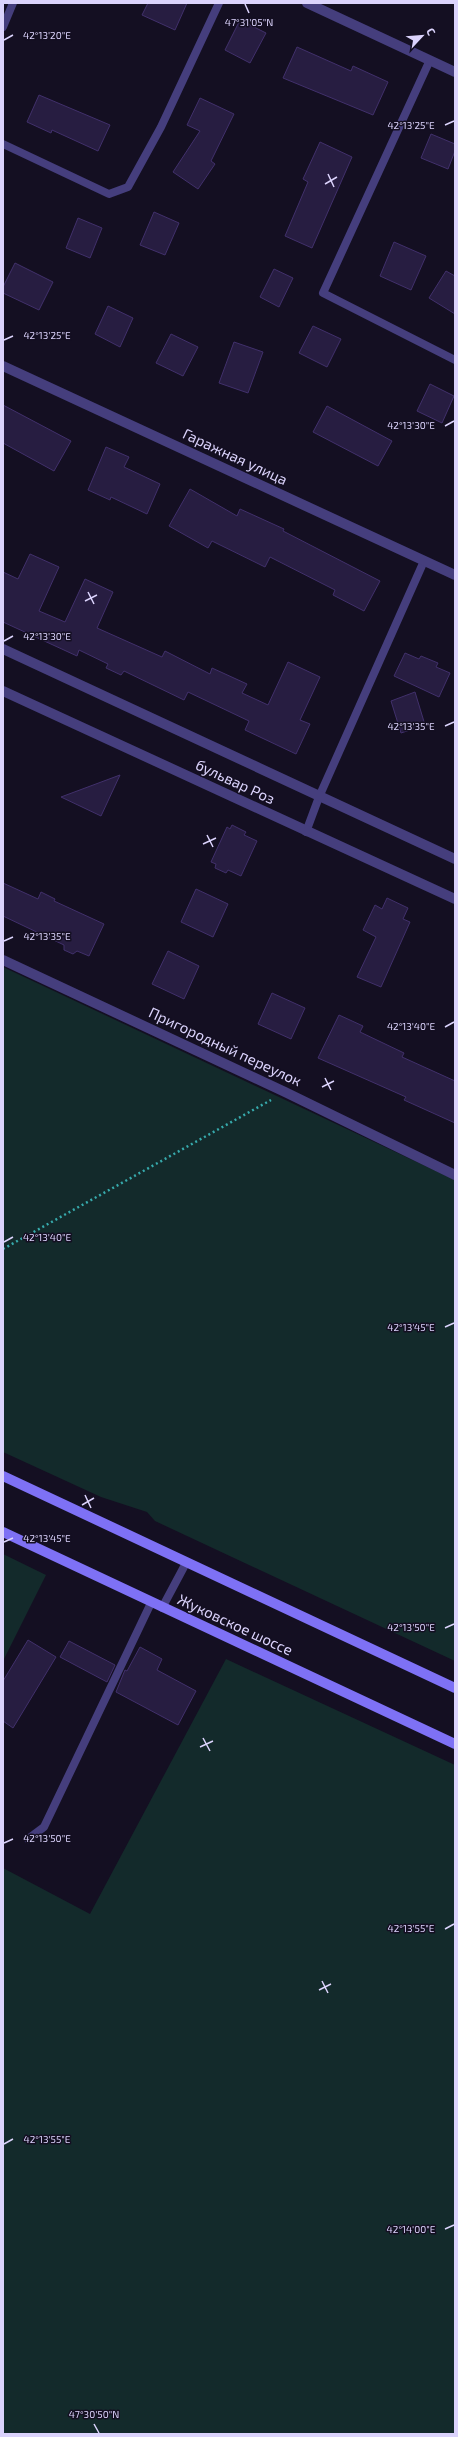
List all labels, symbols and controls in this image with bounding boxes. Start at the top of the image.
text: 47°31'05"N [225,16,273,28]
north arrow [402,16,442,56]
text: С [424,26,439,38]
text: 42°13'20"E [23,29,71,41]
text: 42°13'25"E [387,119,435,131]
text: 42°13'25"E [23,329,71,341]
text: 42°13'30"E [387,419,435,431]
street label: Гаражная улица [180,424,291,489]
text: 42°13'30"E [23,630,71,642]
text: 42°13'35"E [387,720,435,732]
street label: бульвар Роз [192,755,278,808]
text: 42°13'35"E [23,930,71,942]
street label: Пригородный переулок [146,1003,305,1090]
text: 42°13'40"E [387,1020,435,1032]
text: 42°13'40"E [23,1231,71,1243]
text: 42°13'45"E [387,1321,435,1333]
text: 42°13'45"E [23,1532,71,1544]
street label: Жуковское шоссе [175,1590,296,1660]
text: 42°13'50"E [387,1621,435,1633]
text: 42°13'50"E [23,1832,71,1844]
text: 42°13'55"E [388,1922,435,1934]
text: 42°13'55"E [24,2133,71,2145]
text: 42°14'00"E [387,2223,436,2235]
text: 47°30'50"N [69,2408,119,2420]

